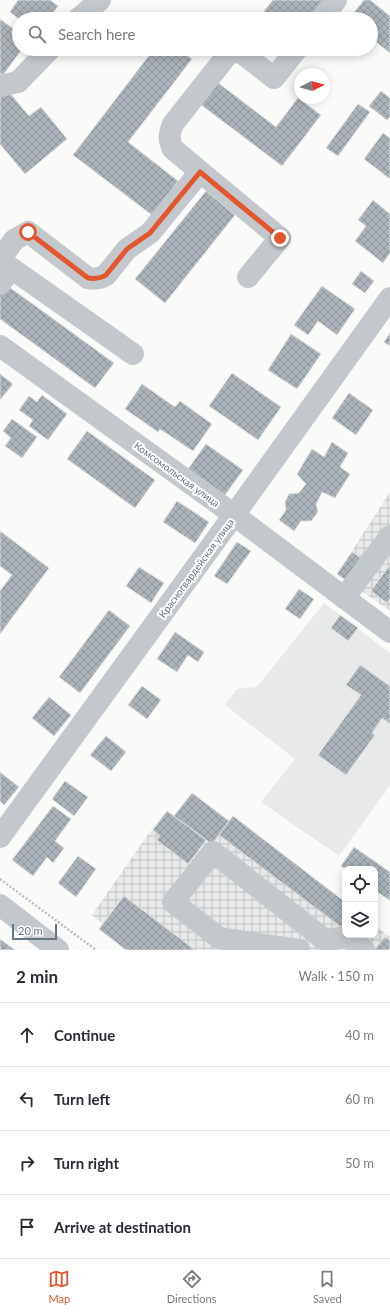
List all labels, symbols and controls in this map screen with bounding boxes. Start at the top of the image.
search box [12,12,378,56]
icon: search [26,23,48,45]
text: Search here [58,25,135,43]
north arrow [294,68,330,104]
route start [19,223,37,241]
route end [271,229,289,247]
street label: Комсомольская улица [132,439,222,509]
street label: Красногвардейская улица [156,516,236,620]
map controls [342,866,378,938]
button: locate [342,866,378,902]
button: layers [342,902,378,938]
scale bar [12,922,57,941]
text: 20 m [18,924,43,937]
text: 2 min [16,966,58,987]
text: Walk · 150 m [298,968,374,984]
icon: ahead [16,1024,38,1046]
text: Continue [54,1026,115,1044]
text: 40 m [345,1027,374,1043]
icon: left [16,1088,38,1110]
text: Turn left [54,1090,110,1108]
text: 60 m [345,1091,374,1107]
icon: right [16,1152,38,1174]
text: Turn right [54,1154,119,1172]
text: 50 m [345,1155,374,1171]
icon: arrive [16,1216,38,1238]
text: Arrive at destination [54,1218,191,1236]
tab: Map [48,1268,70,1305]
tab: Directions [167,1268,216,1305]
tab: Saved [313,1268,342,1305]

